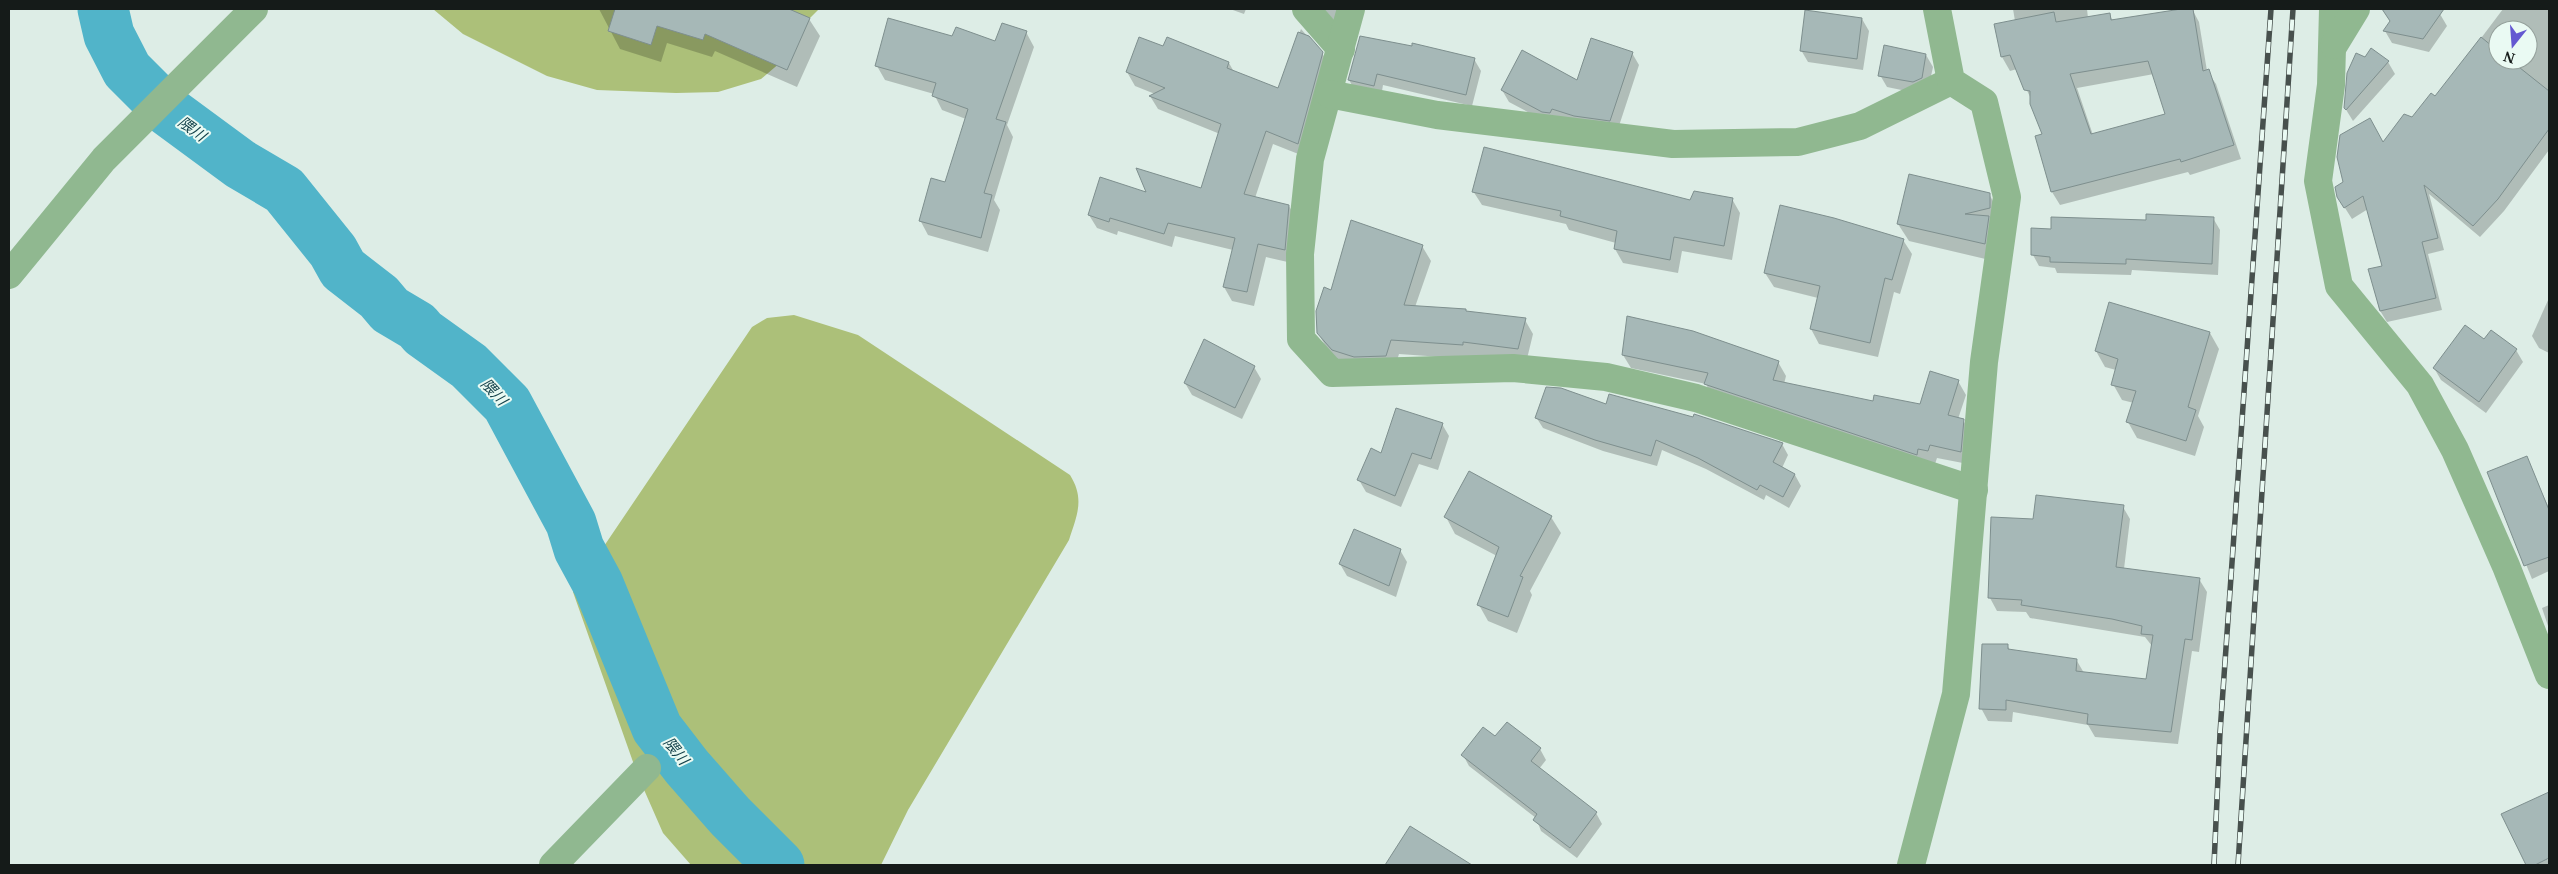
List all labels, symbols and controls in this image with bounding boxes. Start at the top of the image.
north arrow [2488,20,2538,70]
text: N [2501,47,2517,69]
water label: 隈川 [175,111,212,146]
water label: 隈川 [477,374,514,411]
water label: 隈川 [660,732,695,770]

